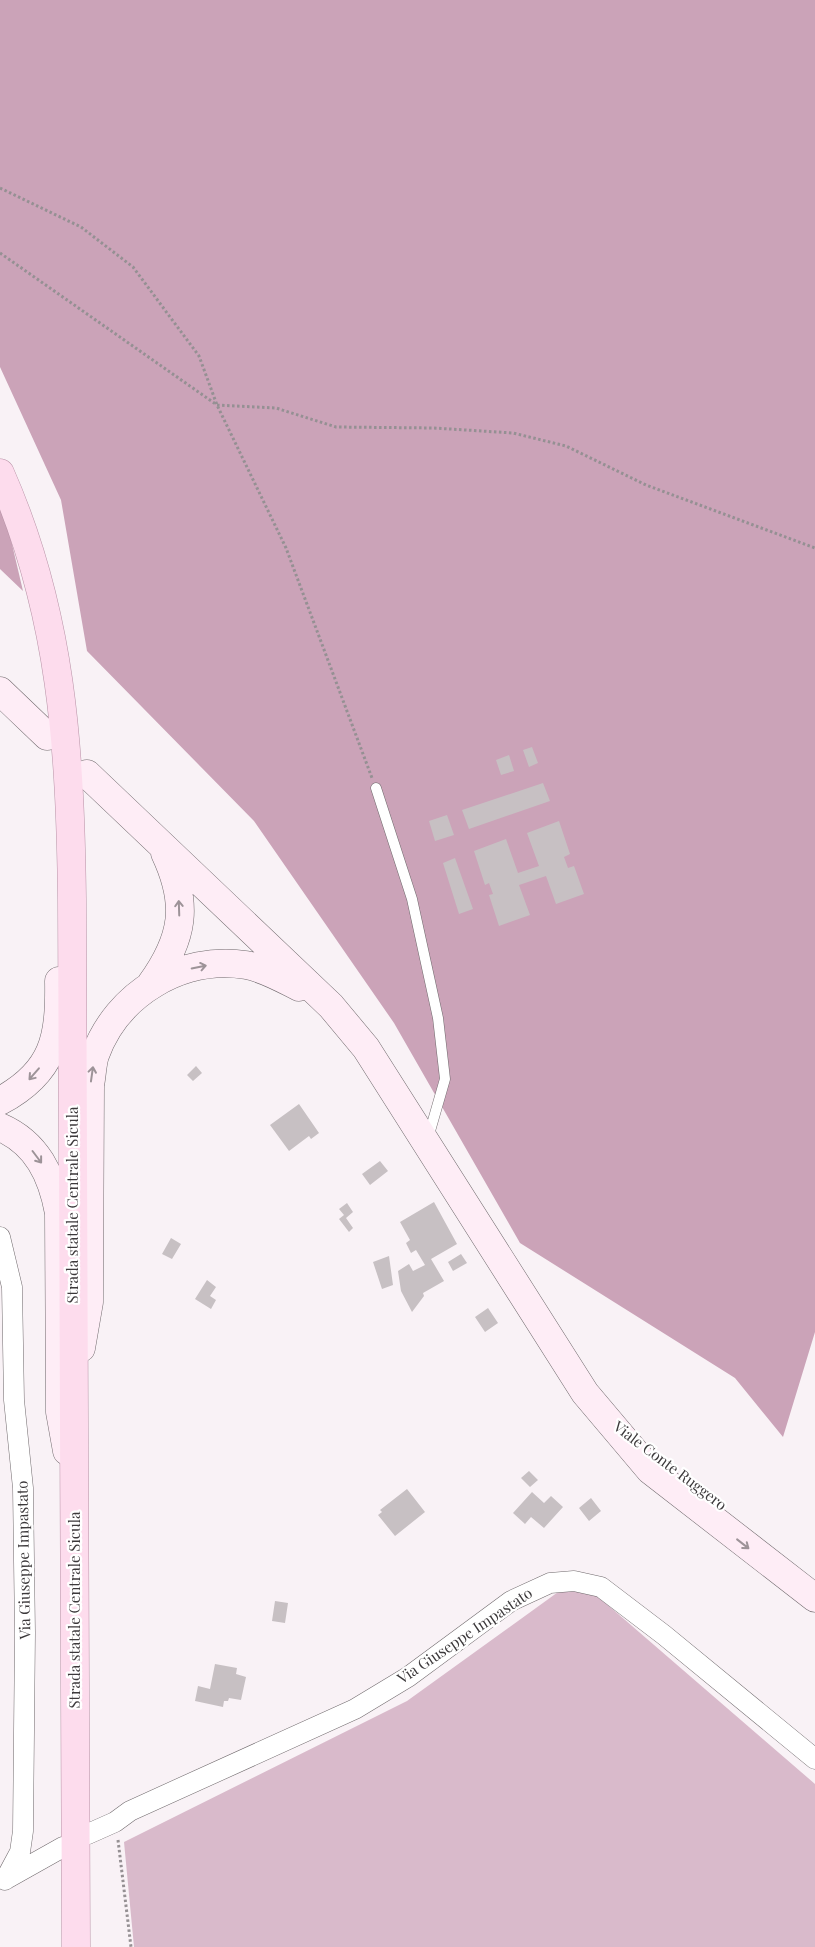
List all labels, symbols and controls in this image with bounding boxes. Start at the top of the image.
one-way arrow [174,900,184,916]
one-way arrow [191,962,207,971]
one-way arrow [87,1066,97,1082]
one-way arrow [29,1068,40,1081]
street label: Strada statale Centrale Sicula [62,1106,82,1304]
one-way arrow [32,1150,43,1163]
street label: Viale Conte Ruggero [609,1415,731,1514]
street label: Via Giuseppe Impastato [12,1480,34,1641]
street label: Strada statale Centrale Sicula [64,1511,84,1709]
one-way arrow [736,1538,749,1549]
street label: Via Giuseppe Impastato [392,1582,536,1688]

